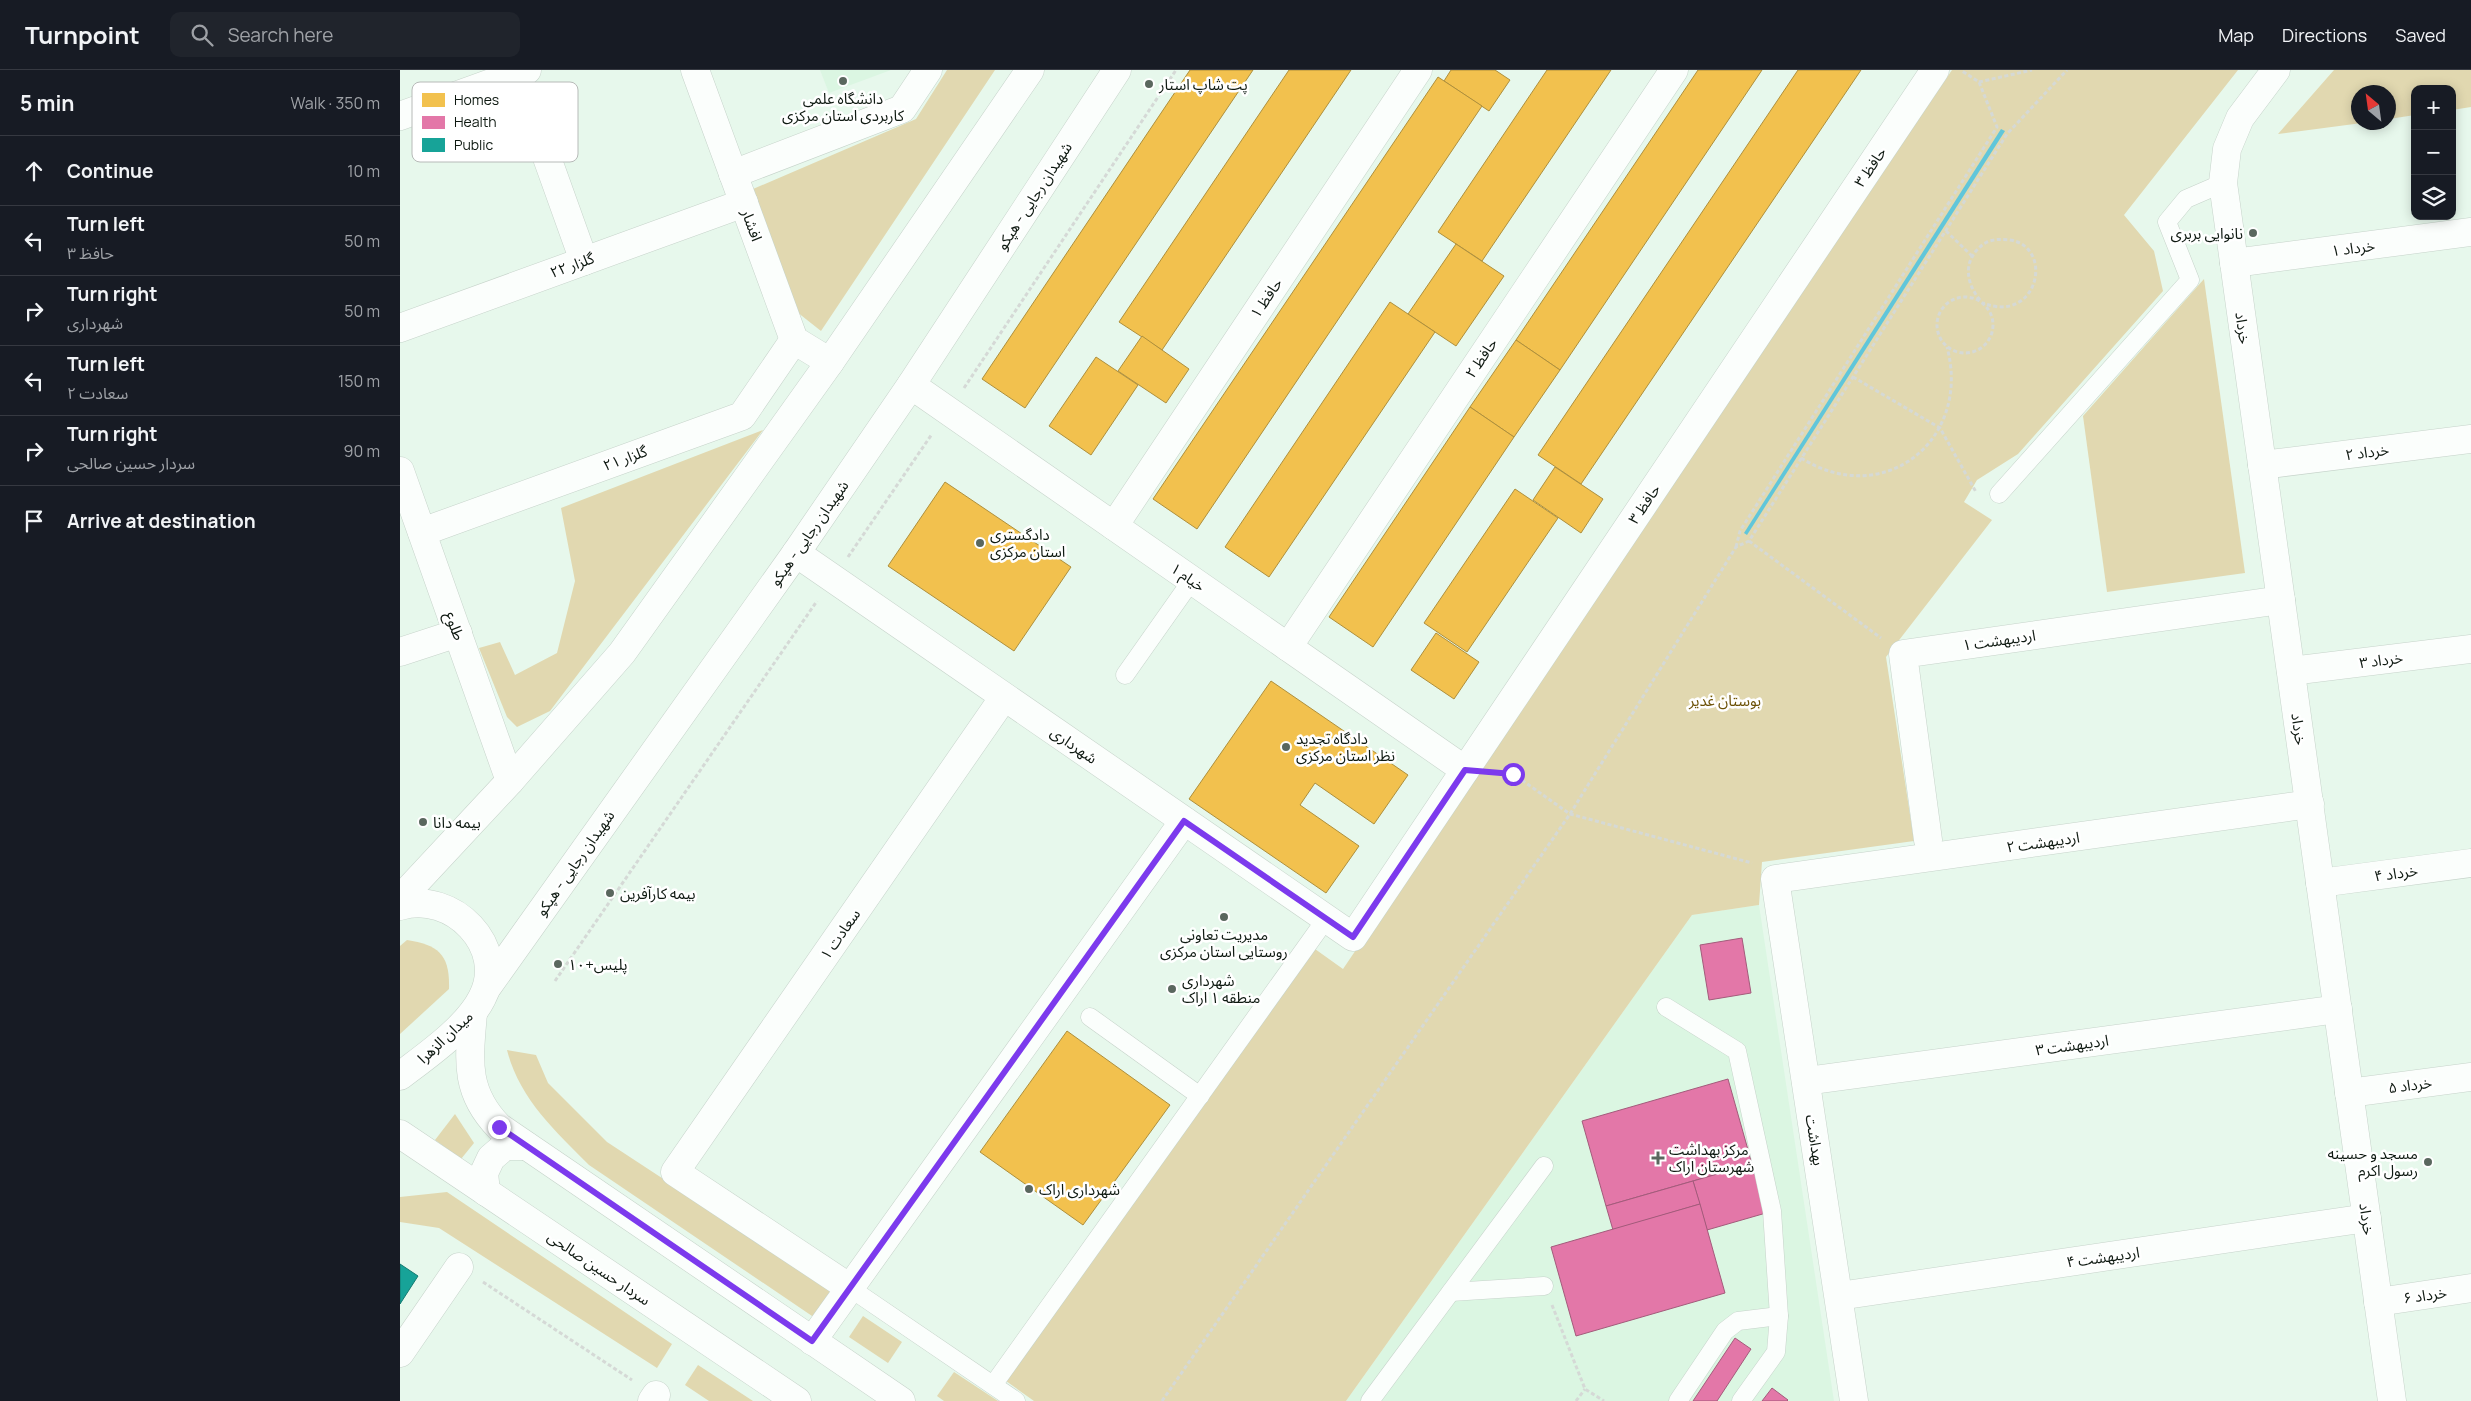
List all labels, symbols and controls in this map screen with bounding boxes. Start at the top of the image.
search box [170,12,520,57]
text: Turnpoint [25,18,140,51]
icon: search [188,21,216,49]
text: Search here [228,22,333,48]
text: Map [2218,23,2254,47]
text: Directions [2282,23,2367,47]
text: Saved [2395,23,2446,47]
place label: پت شاپ استار [1158,74,1248,95]
marker: دانشگاه علمی کاربردی استان مرکزی [837,75,849,87]
marker: پت شاپ استار [1143,78,1155,90]
legend [412,82,578,162]
north arrow [2351,85,2396,130]
map controls [2411,85,2456,220]
button: + [2411,85,2456,130]
place label: دانشگاه علمی کاربردی استان مرکزی [782,88,905,126]
text: 5 min [20,89,74,117]
text: Homes [454,90,499,109]
text: Walk · 350 m [291,92,380,114]
text: Health [454,112,497,131]
button: − [2411,130,2456,175]
text: Public [454,135,494,154]
street label: شهیدان رجایی - هپکو [991,138,1077,254]
street label: حافظ ۳ [1849,143,1891,191]
icon: ahead [20,157,48,185]
text: Continue [67,158,153,184]
text: 10 m [347,160,380,182]
button: layers [2411,175,2456,220]
street label: افشار [736,205,767,244]
text: Turn left [67,211,145,237]
place label: نانوایی بربری [2170,223,2243,244]
icon: left [20,227,48,255]
marker: نانوایی بربری [2247,227,2259,239]
text: 50 m [344,230,380,252]
street label: خرداد ۱ [2330,235,2376,261]
text: حافظ ۳ [67,242,114,264]
street label: گلزار ۲۲ [547,247,598,283]
street label: حافظ ۱ [1245,274,1287,322]
text: Turn right [67,281,157,307]
icon: right [20,297,48,325]
text: 50 m [344,300,380,322]
street label: خرداد [2230,311,2256,346]
text: شهرداری [67,312,123,334]
street label: حافظ ۲ [1460,334,1502,382]
text: Turn left [67,351,145,377]
icon: left [20,367,48,395]
text: 150 m [338,370,380,392]
text: سعادت ۲ [67,382,128,404]
text: Turn right [67,421,157,447]
icon: right [20,437,48,465]
street label: خرداد ۲ [2344,439,2390,465]
text: 90 m [344,440,380,462]
street label: گلزار ۲۱ [600,440,651,476]
text: سردار حسین صالحی [67,452,195,474]
street label: شهیدان رجایی - هپکو [765,476,854,590]
street label: حافظ ۳ [1623,480,1665,528]
icon: arrive [20,507,48,535]
text: Arrive at destination [67,508,256,534]
place label: دادگستری استان مرکزی [990,524,1065,562]
marker: دادگستری استان مرکزی [974,537,986,549]
street label: خیام ۱ [1166,558,1210,597]
street label: طلوع [438,609,470,644]
street label: اردیبهشت ۱ [1961,624,2037,656]
street label: خرداد ۳ [2358,647,2404,673]
park label: بوستان غدیر [1688,690,1761,711]
street label: خرداد [2286,712,2312,747]
street label: شهرداری [1046,721,1102,769]
place label: دادگاه تجدید نظر استان مرکزی [1296,728,1395,766]
marker: دادگاه تجدید نظر استان مرکزی [1280,741,1292,753]
route start [1502,763,1525,786]
street label: شهیدان رجایی - هپکو [531,806,620,920]
place label: بیمه دانا [433,812,481,833]
marker: بیمه دانا [417,816,429,828]
street label: اردیبهشت ۲ [2005,826,2081,858]
street label: خرداد ۴ [2373,860,2419,886]
place label: بیمه کارآفرین [620,883,695,904]
marker: بیمه کارآفرین [604,887,616,899]
street label: سعادت ۱ [815,904,865,964]
marker: مدیریت تعاونی روستایی استان مرکزی [1218,911,1230,923]
place label: مدیریت تعاونی روستایی استان مرکزی [1160,924,1288,962]
place label: پلیس+۱۰ [568,954,627,975]
marker: پلیس+۱۰ [552,958,564,970]
place label: شهرداری منطقه ۱ اراک [1182,970,1260,1008]
marker: شهرداری منطقه ۱ اراک [1166,983,1178,995]
street label: میدان الزهرا [413,1006,477,1068]
street label: اردیبهشت ۳ [2034,1029,2110,1061]
street label: خرداد ۵ [2387,1072,2433,1098]
street label: بهداشت [1801,1113,1829,1167]
route end [488,1116,511,1139]
place label: مرکز بهداشت شهرستان اراک [1669,1139,1755,1177]
place label: مسجد و حسینه رسول اکرم [2328,1143,2418,1182]
marker: مرکز بهداشت شهرستان اراک [1651,1151,1665,1165]
marker: مسجد و حسینه رسول اکرم [2422,1156,2434,1168]
place label: شهرداری اراک [1039,1179,1120,1200]
marker: شهرداری اراک [1023,1183,1035,1195]
street label: خرداد [2354,1202,2380,1237]
street label: سردار حسین صالحی [543,1226,655,1310]
street label: اردیبهشت ۴ [2065,1241,2141,1273]
street label: خرداد ۶ [2402,1282,2448,1308]

